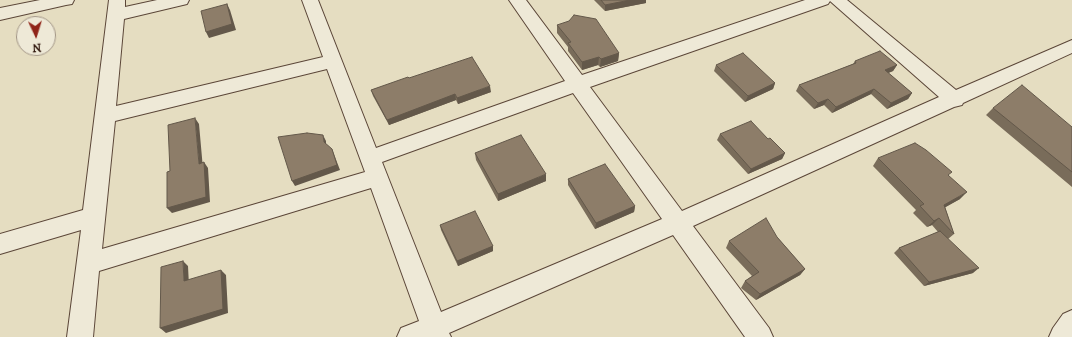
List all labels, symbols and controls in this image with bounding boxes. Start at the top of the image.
north arrow [16,16,56,56]
text: N [32,40,42,54]

